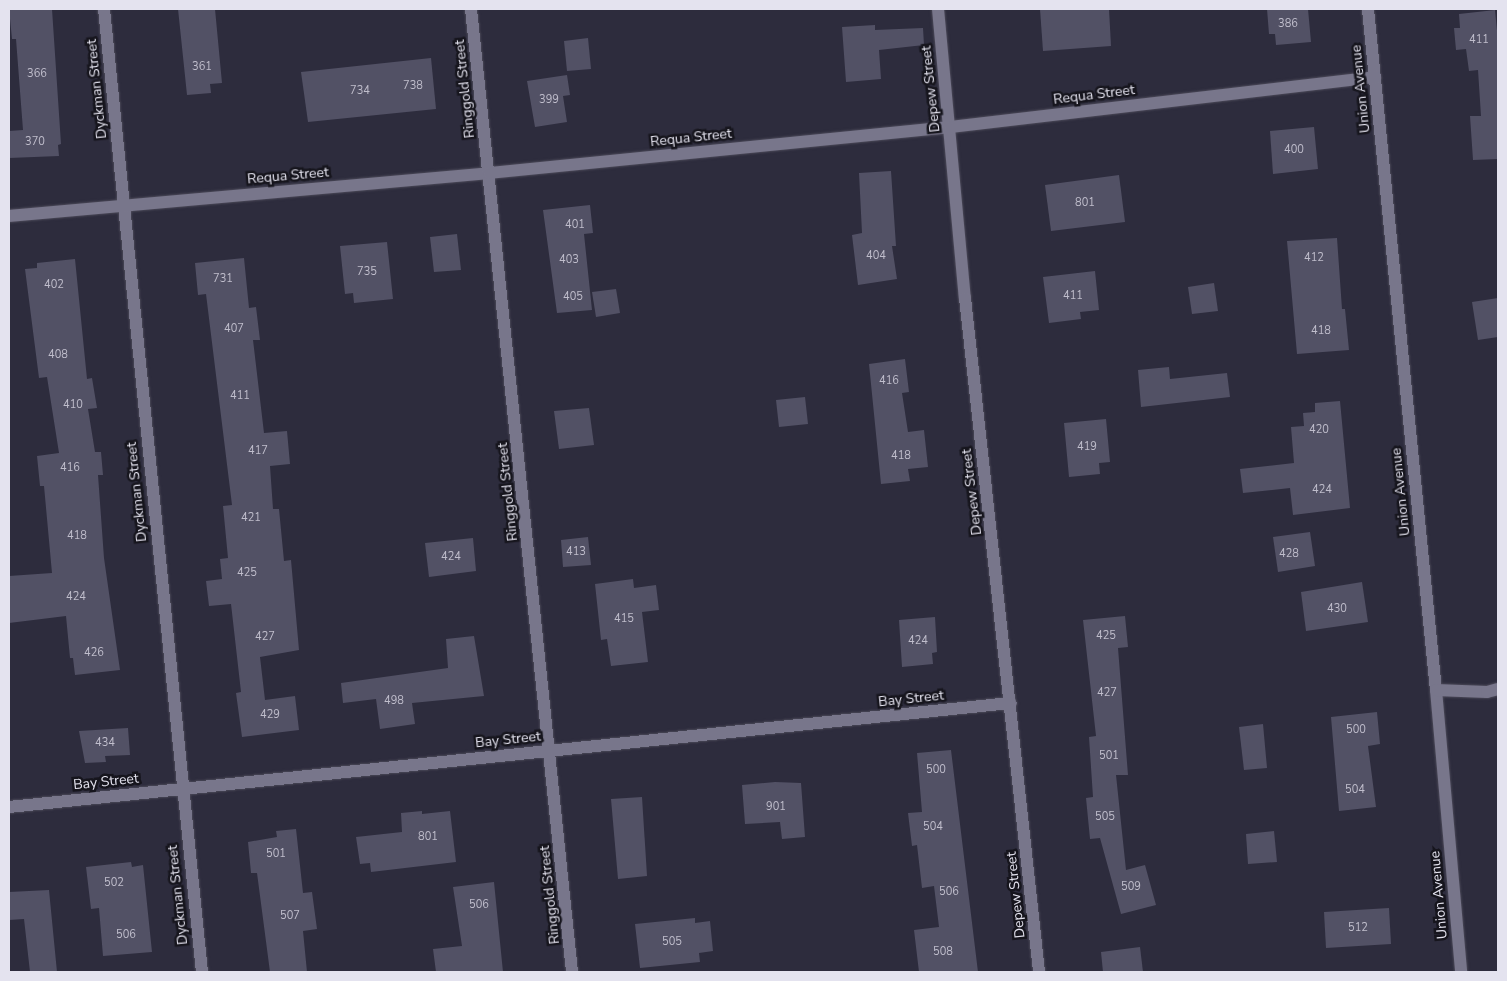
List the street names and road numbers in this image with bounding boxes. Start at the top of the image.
street label: Dyckman Street [83,38,111,140]
street label: Ringgold Street [451,39,479,139]
street label: Union Avenue [1348,44,1374,134]
street label: Depew Street [918,45,944,133]
street label: Requa Street [1052,82,1136,108]
street label: Requa Street [649,125,733,151]
street label: Requa Street [246,164,330,188]
street label: Dyckman Street [123,441,151,543]
street label: Ringgold Street [494,442,522,542]
street label: Union Avenue [1388,447,1414,537]
street label: Depew Street [958,448,986,536]
street label: Bay Street [877,687,945,711]
street label: Bay Street [474,728,542,752]
street label: Bay Street [72,770,140,794]
street label: Dyckman Street [164,844,192,946]
street label: Ringgold Street [536,845,564,945]
street label: Union Avenue [1427,850,1451,940]
street label: Depew Street [1003,851,1029,939]

